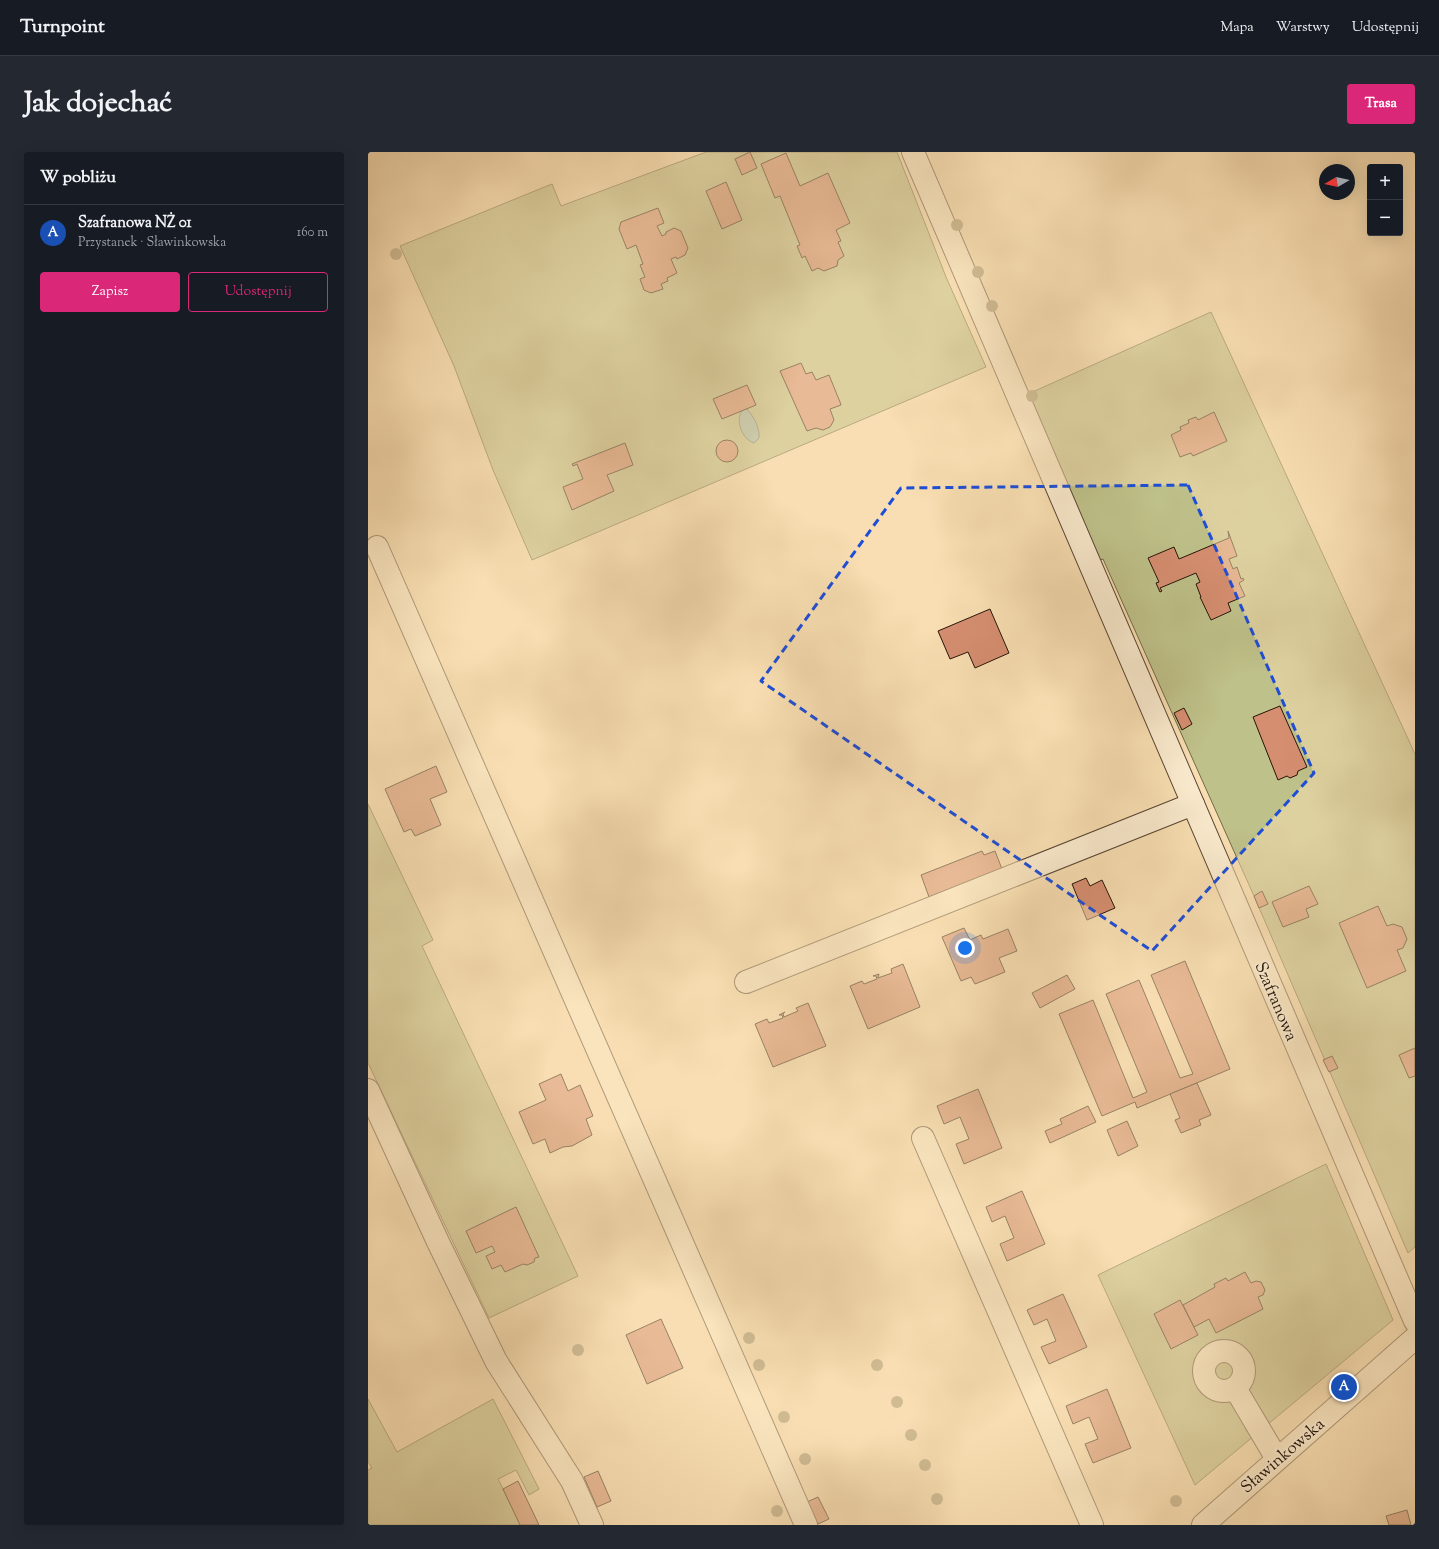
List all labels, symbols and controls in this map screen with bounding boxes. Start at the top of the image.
text: Turnpoint [20,14,105,41]
text: Mapa [1220,18,1254,38]
text: Warstwy [1276,18,1330,38]
text: Udostępnij [1352,18,1419,38]
text: Jak dojechać [24,84,172,124]
button: Trasa [1347,84,1415,124]
north arrow [1319,164,1355,200]
map controls [1367,164,1403,236]
button: + [1367,164,1403,200]
text: W pobliżu [40,166,116,190]
button: − [1367,200,1403,236]
text: Szafranowa NŻ 01 [78,213,192,234]
text: A [48,224,58,242]
text: 160 m [297,224,328,242]
text: Przystanek · Sławinkowska [78,234,226,252]
button: Zapisz [40,272,180,312]
button: Udostępnij [188,272,328,312]
your location [955,938,975,958]
street label: Szafranowa [1248,959,1303,1045]
pin: A [1331,1372,1357,1402]
street label: Sławinkowska [1236,1413,1331,1500]

